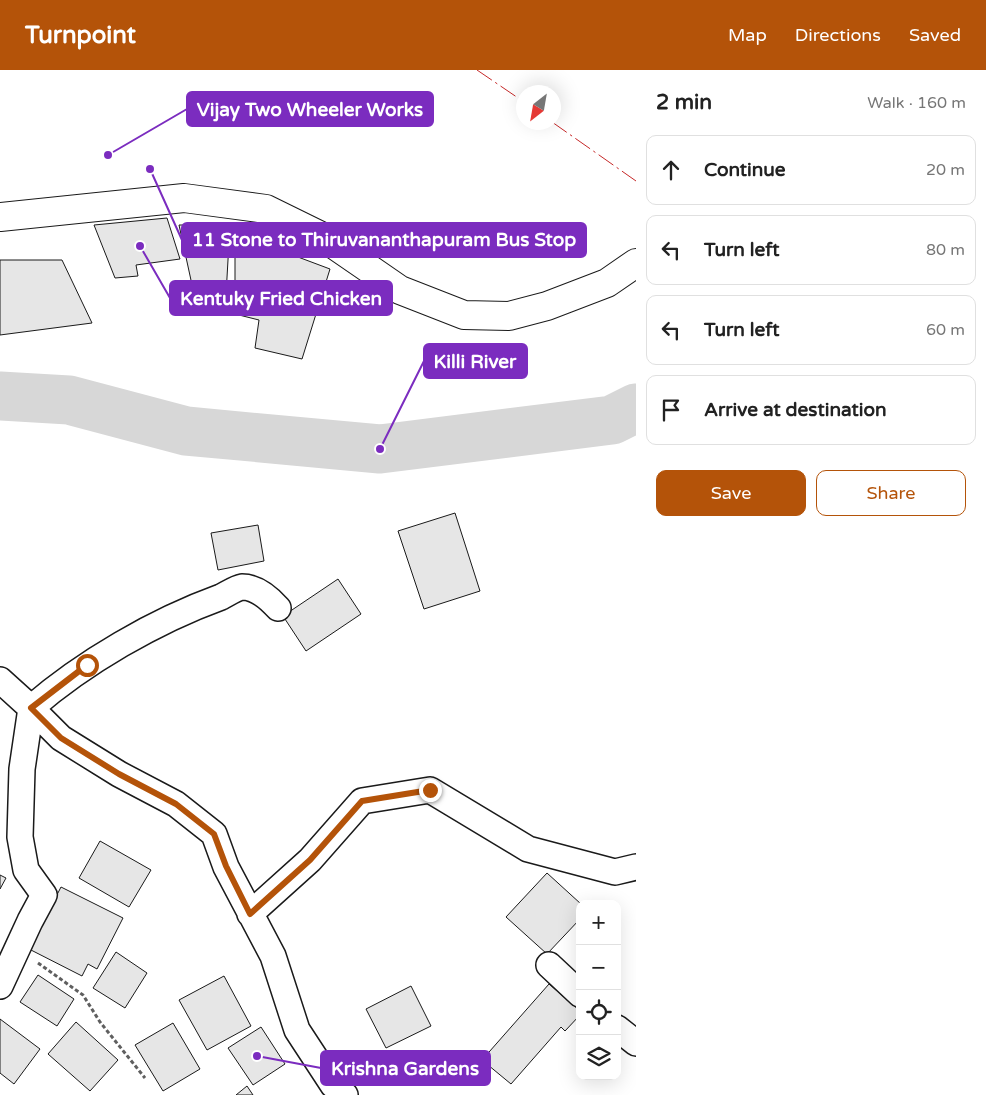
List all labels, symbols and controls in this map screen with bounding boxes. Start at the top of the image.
text: Turnpoint [25,21,136,50]
text: Map [728,24,767,46]
text: Directions [795,24,881,46]
text: Saved [909,24,961,46]
north arrow [516,85,561,130]
text: 2 min [656,90,712,115]
callout: Vijay Two Wheeler Works [187,92,433,126]
text: Walk · 160 m [867,93,966,113]
text: Vijay Two Wheeler Works [197,99,423,122]
icon: ahead [657,156,685,184]
text: Continue [704,159,786,181]
text: 20 m [926,160,965,180]
callout: 11 Stone to Thiruvananthapuram Bus Stop [182,223,586,257]
text: 11 Stone to Thiruvananthapuram Bus Stop [192,229,576,252]
icon: left [657,236,685,264]
text: Turn left [704,239,780,261]
text: 80 m [926,240,965,260]
callout: Kentuky Fried Chicken [170,281,392,315]
text: Kentuky Fried Chicken [180,288,382,311]
icon: left [657,316,685,344]
text: Turn left [704,319,780,341]
text: 60 m [926,320,965,340]
callout: Killi River [424,344,527,378]
text: Killi River [434,351,517,373]
icon: arrive [657,396,685,424]
text: Arrive at destination [704,399,887,421]
button: Save [656,470,806,516]
button: Share [816,470,966,516]
route start [76,654,99,677]
route end [419,779,442,802]
map controls [576,900,621,1080]
button: + [576,900,621,945]
button: − [576,945,621,990]
button: locate [576,990,621,1035]
button: layers [576,1035,621,1080]
callout: Krishna Gardens [321,1051,490,1085]
text: Krishna Gardens [331,1058,479,1080]

